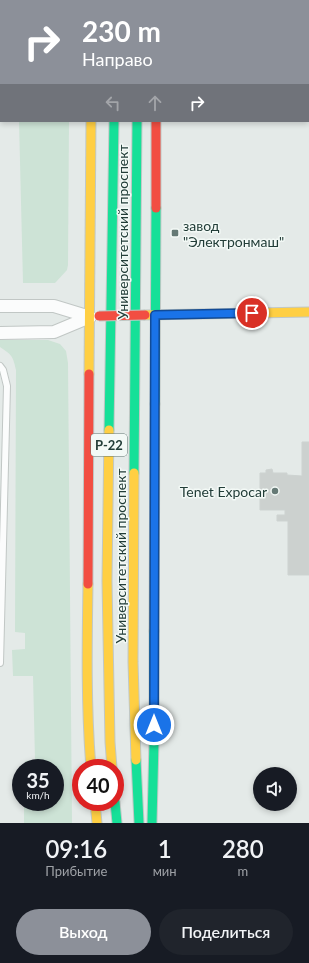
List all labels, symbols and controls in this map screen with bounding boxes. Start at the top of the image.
text: 230 m [82,14,161,48]
icon: right [16,16,68,68]
text: Направо [82,48,153,70]
icon: left [102,92,124,114]
icon: ahead [144,92,166,114]
icon: right [186,92,208,114]
street label: Университетский проспект [114,144,131,320]
place label: завод "Электронмаш" [183,217,284,250]
marker: завод "Электронмаш" [170,228,180,238]
pin [235,296,269,330]
icon: arrive [241,302,263,324]
road number: Р-22 [91,434,127,456]
street label: Университетский проспект [112,468,129,644]
place label: Tenet Expocar [180,483,267,500]
marker: Tenet Expocar [270,486,280,496]
position arrow [133,704,175,746]
speed limit sign: 40 [72,759,124,811]
map controls [253,767,297,811]
button: sound [253,767,297,811]
text: 35 [26,768,50,792]
text: km/h [26,789,50,801]
text: 09:16 [45,834,107,863]
text: 1 [158,834,172,863]
text: 280 [222,834,264,863]
text: Прибытие [45,863,107,879]
text: мин [153,863,177,879]
text: m [237,863,248,879]
button: Выход [16,909,151,955]
button: Поделиться [159,909,293,955]

